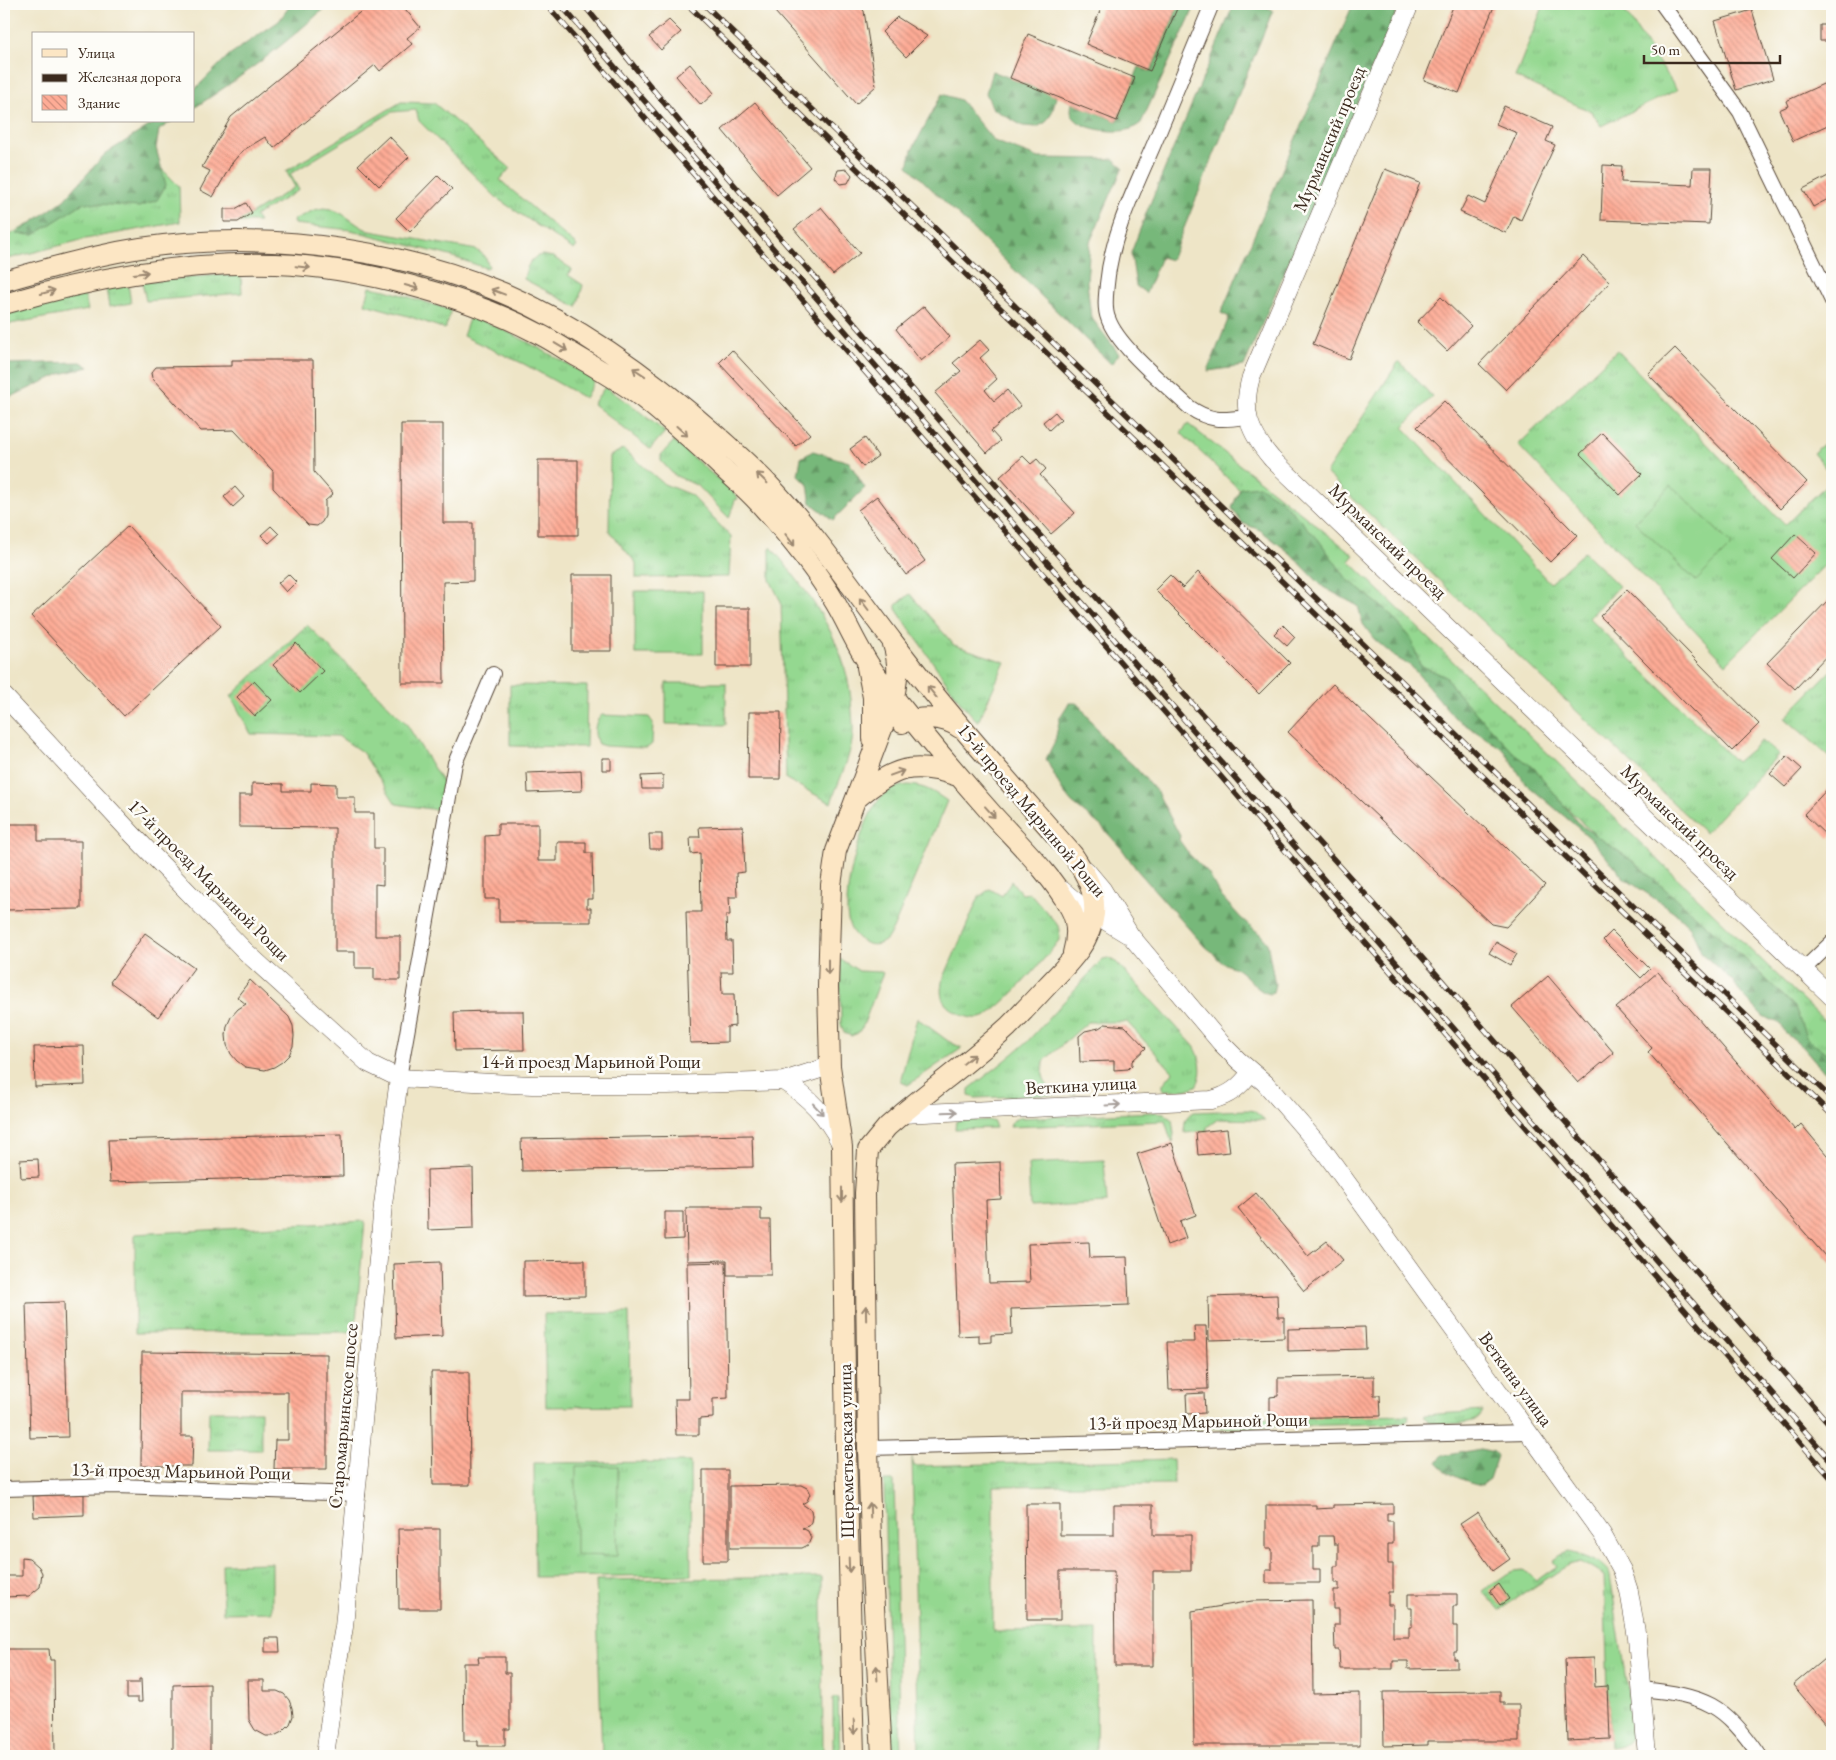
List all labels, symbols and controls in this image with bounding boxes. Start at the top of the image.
legend [32,32,195,122]
scale bar [1644,32,1780,64]
text: 50 m [1651,40,1680,59]
text: Улица [77,43,115,62]
street label: Мурманский проезд [1287,62,1371,216]
text: Железная дорога [77,67,181,86]
text: Здание [78,93,120,112]
one-way arrow [295,262,311,272]
one-way arrow [133,268,149,278]
one-way arrow [404,283,420,292]
one-way arrow [40,286,56,296]
one-way arrow [491,286,506,296]
one-way arrow [554,343,568,353]
one-way arrow [632,367,646,377]
one-way arrow [675,425,688,437]
one-way arrow [756,472,768,484]
street label: Мурманский проезд [1323,478,1453,604]
one-way arrow [784,533,795,546]
one-way arrow [859,597,869,611]
one-way arrow [927,686,938,699]
street label: 15-й проезд Марьиной Рощи [952,718,1112,902]
street label: Мурманский проезд [1615,759,1745,885]
one-way arrow [889,768,904,777]
street label: 17-й проезд Марьиной Рощи [122,793,296,967]
one-way arrow [984,806,996,819]
one-way arrow [823,959,833,975]
street label: 14-й проезд Марьиной Рощи [481,1049,701,1074]
one-way arrow [962,1053,975,1064]
street label: Веткина улица [1025,1070,1138,1100]
one-way arrow [1104,1100,1120,1110]
one-way arrow [812,1103,824,1115]
one-way arrow [942,1108,958,1117]
one-way arrow [837,1187,847,1203]
one-way arrow [861,1306,871,1322]
street label: Старомарьинское шоссе [322,1322,364,1510]
street label: Веткина улица [1473,1327,1559,1432]
street label: Шереметьевская улица [832,1363,860,1539]
street label: 13-й проезд Марьиной Рощи [1088,1407,1308,1435]
street label: 13-й проезд Марьиной Рощи [71,1457,291,1485]
one-way arrow [865,1503,875,1519]
one-way arrow [844,1556,854,1572]
one-way arrow [873,1665,882,1681]
one-way arrow [849,1719,858,1735]

